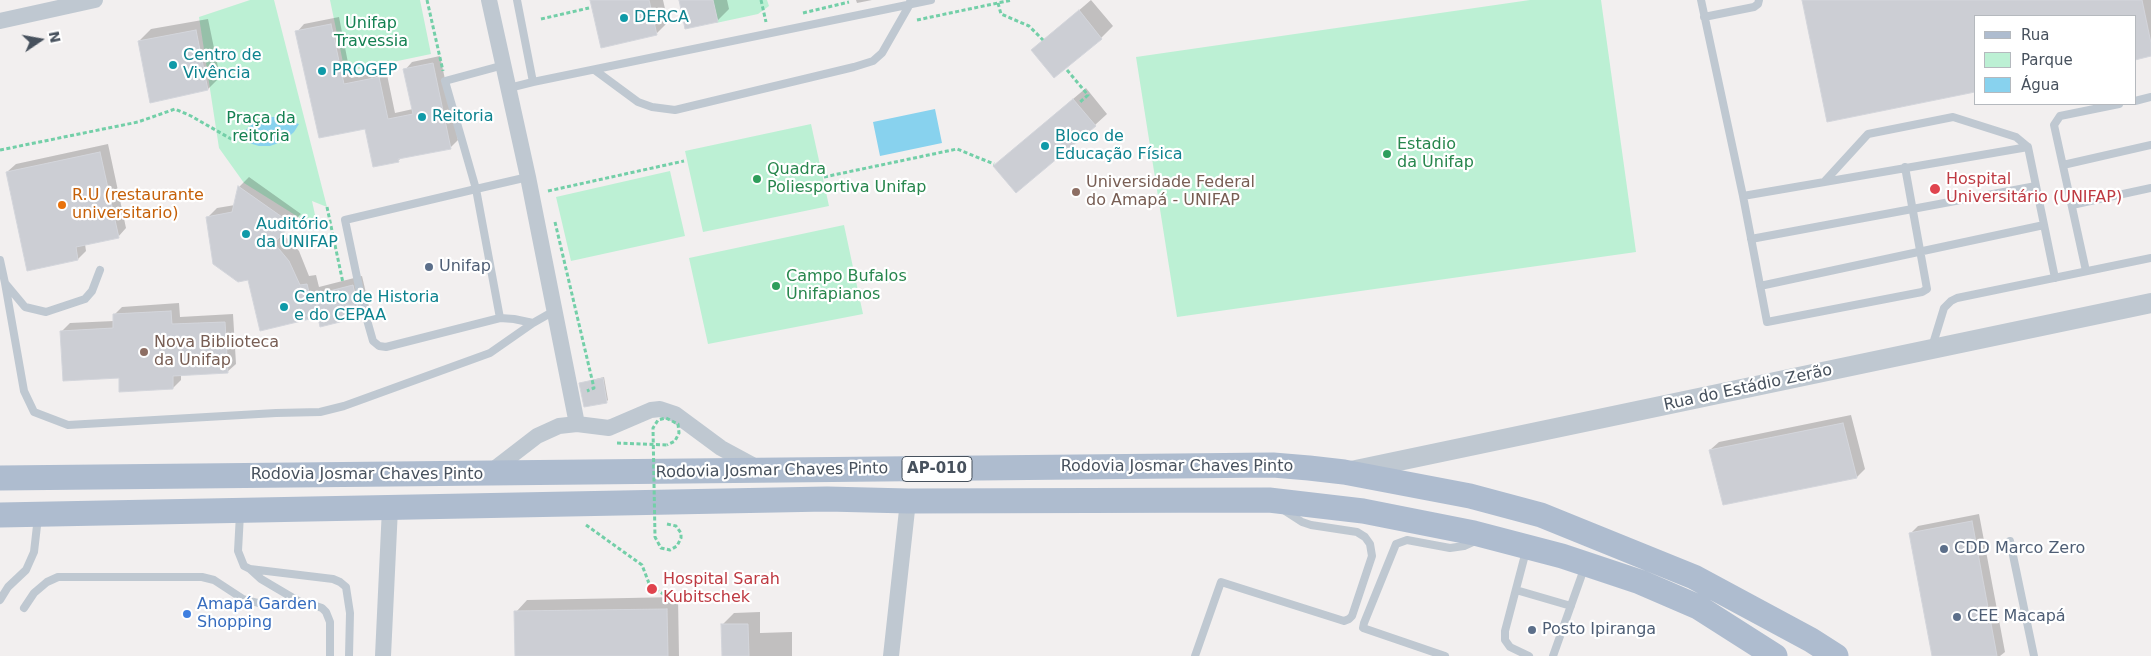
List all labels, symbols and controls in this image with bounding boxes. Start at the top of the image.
place label: DERCA [634,8,689,28]
marker: DERCA [618,12,630,24]
park label: Unifap Travessia [334,14,408,52]
north arrow [15,15,65,65]
legend [1974,15,2136,105]
text: Rua [2021,26,2049,44]
text: N [46,29,64,44]
place label: Centro de Vivência [183,46,262,84]
text: Parque [2021,51,2073,69]
marker: Centro de Vivência [167,59,179,71]
place label: PROGEP [332,61,398,81]
marker: PROGEP [316,65,328,77]
text: Água [2021,76,2059,94]
place label: Reitoria [432,107,494,127]
park label: Praça da reitoria [226,109,296,147]
marker: Reitoria [416,111,428,123]
place label: Bloco de Educação Física [1055,127,1183,165]
place label: Estadio da Unifap [1397,135,1474,173]
marker: Bloco de Educação Física [1039,140,1051,152]
marker: Estadio da Unifap [1381,148,1393,160]
place label: Quadra Poliesportiva Unifap [767,160,926,198]
place label: Hospital Universitário (UNIFAP) [1946,170,2122,208]
marker: Quadra Poliesportiva Unifap [751,173,763,185]
place label: Universidade Federal do Amapá - UNIFAP [1086,173,1255,211]
marker: Hospital Universitário (UNIFAP) [1928,182,1942,196]
place label: R.U (restaurante universitario) [72,186,204,224]
marker: Universidade Federal do Amapá - UNIFAP [1070,186,1082,198]
marker: R.U (restaurante universitario) [56,199,68,211]
place label: Auditório da UNIFAP [256,215,338,253]
marker: Auditório da UNIFAP [240,228,252,240]
place label: Unifap [439,257,491,277]
marker: Unifap [423,261,435,273]
place label: Campo Bufalos Unifapianos [786,267,907,305]
marker: Campo Bufalos Unifapianos [770,280,782,292]
place label: Centro de Historia e do CEPAA [294,288,439,326]
marker: Centro de Historia e do CEPAA [278,301,290,313]
place label: Nova Biblioteca da Unifap [154,333,279,371]
marker: Nova Biblioteca da Unifap [138,346,150,358]
street label: Rua do Estádio Zerão [1662,361,1834,415]
road number: AP-010 [902,456,972,482]
street label: Rodovia Josmar Chaves Pinto [1061,457,1293,477]
street label: Rodovia Josmar Chaves Pinto [656,459,888,483]
street label: Rodovia Josmar Chaves Pinto [251,465,483,485]
place label: CDD Marco Zero [1954,539,2085,559]
marker: CDD Marco Zero [1938,543,1950,555]
place label: Hospital Sarah Kubitschek [663,570,780,608]
marker: Hospital Sarah Kubitschek [645,582,659,596]
place label: Amapá Garden Shopping [197,595,317,633]
place label: CEE Macapá [1967,607,2066,627]
marker: Amapá Garden Shopping [181,608,193,620]
marker: CEE Macapá [1951,611,1963,623]
place label: Posto Ipiranga [1542,620,1656,640]
marker: Posto Ipiranga [1526,624,1538,636]

